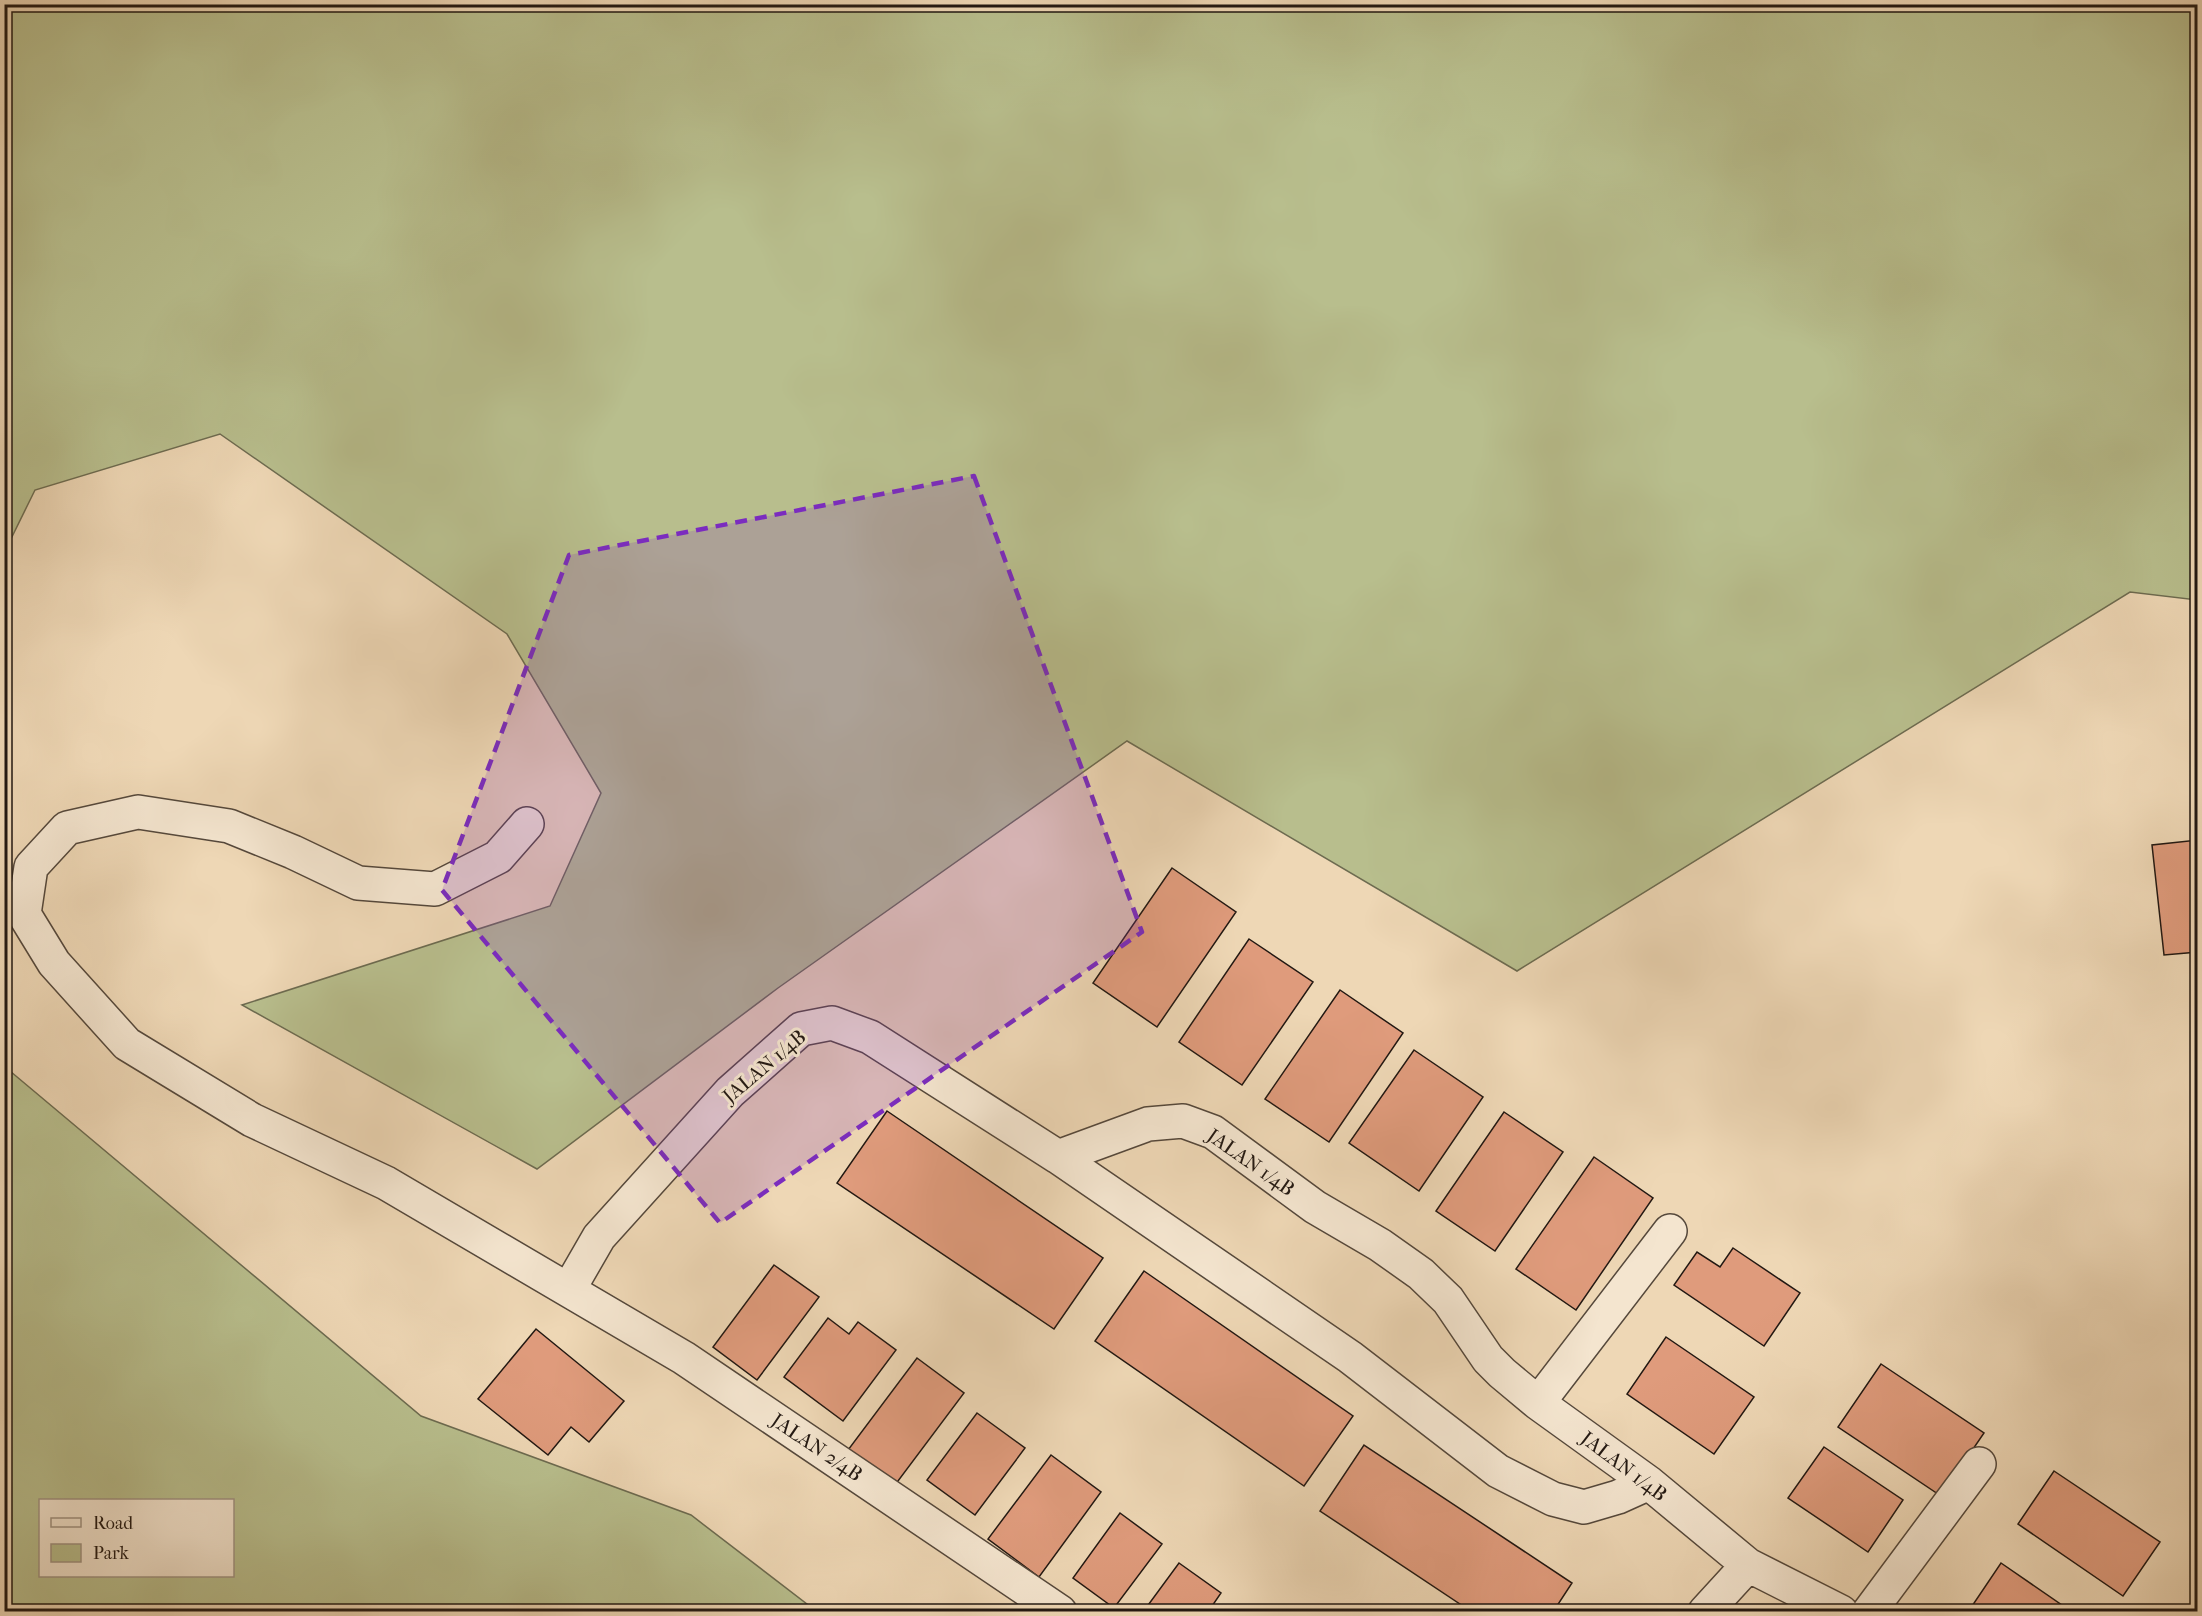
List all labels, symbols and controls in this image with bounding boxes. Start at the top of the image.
street label: JALAN 1/4B [717,1025,811,1109]
street label: JALAN 1/4B [1201,1123,1299,1201]
street label: JALAN 2/4B [765,1408,866,1486]
street label: JALAN 1/4B [1575,1426,1671,1506]
legend [39,1499,234,1577]
text: Road [93,1513,133,1534]
text: Park [93,1543,130,1564]

